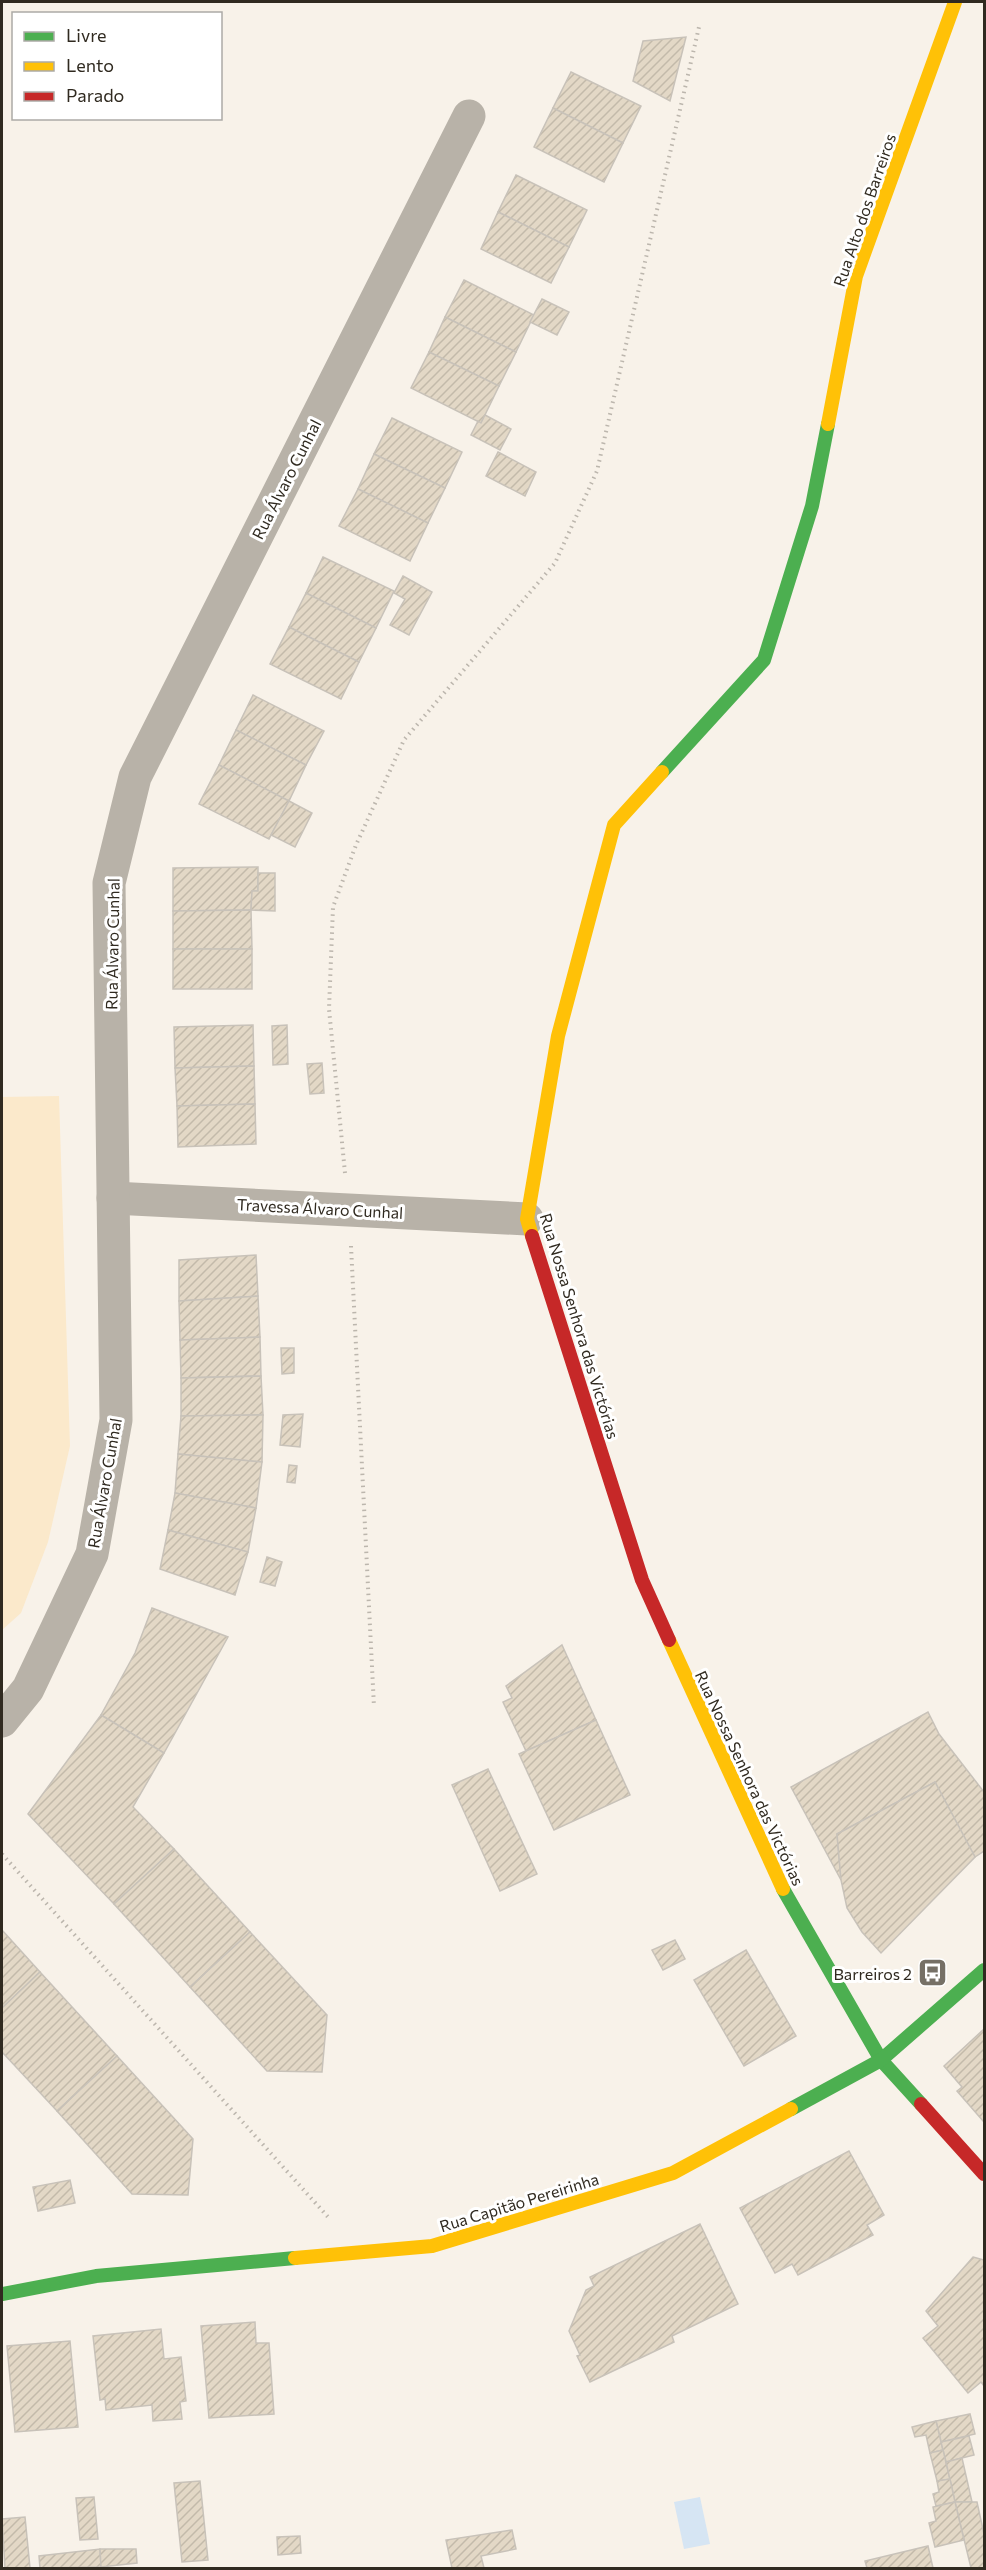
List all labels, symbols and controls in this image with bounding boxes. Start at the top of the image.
legend [12,12,222,120]
text: Livre [66,24,107,46]
text: Lento [66,54,114,76]
text: Parado [66,84,124,106]
street label: Rua Alto dos Barreiros [829,131,899,289]
street label: Rua Álvaro Cunhal [248,416,324,542]
street label: Rua Álvaro Cunhal [101,878,123,1010]
street label: Travessa Álvaro Cunhal [236,1194,404,1222]
street label: Rua Nossa Senhora das Victórias [537,1211,623,1441]
street label: Rua Álvaro Cunhal [83,1416,125,1550]
street label: Rua Nossa Senhora das Victórias [692,1668,808,1888]
bus stop icon: Barreiros 2 [917,1957,949,1989]
place label: Barreiros 2 [834,1964,912,1983]
street label: Rua Capitão Pereirinha [437,2169,601,2235]

